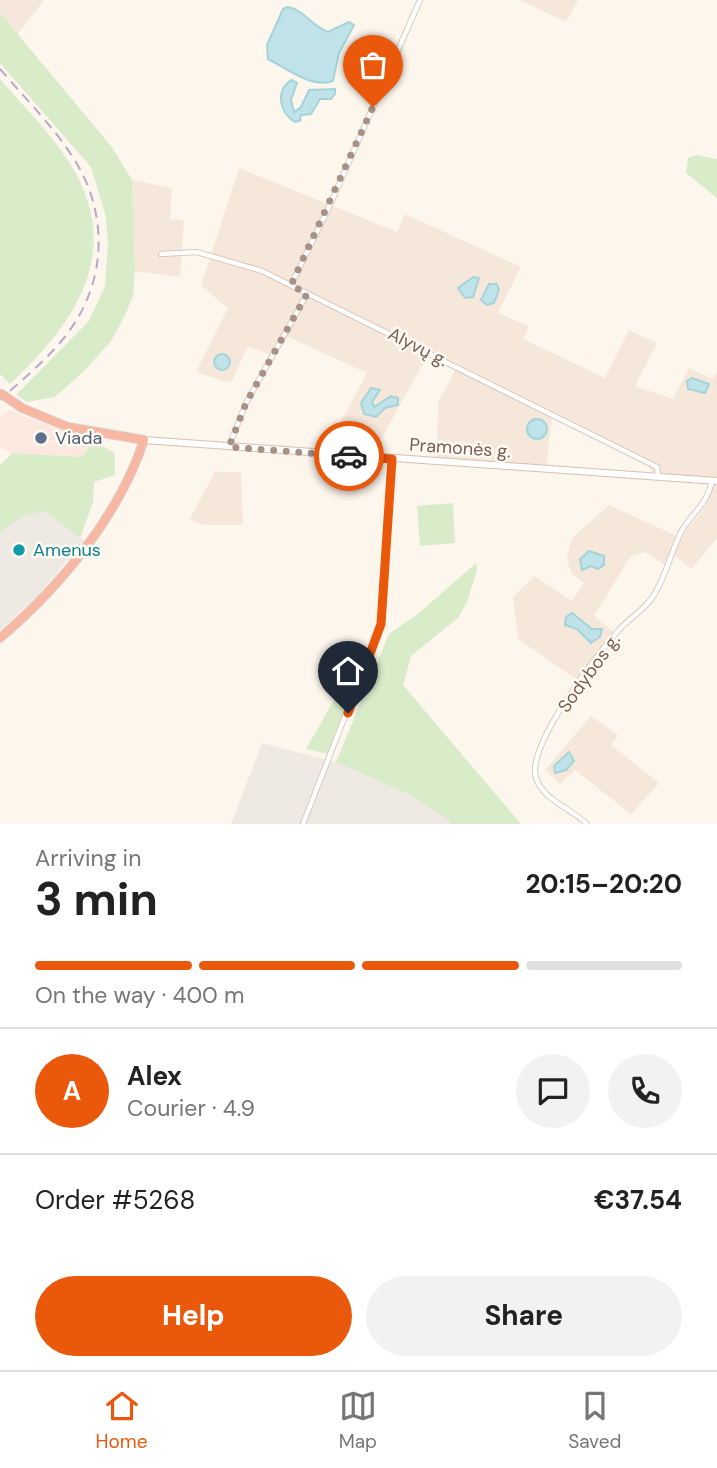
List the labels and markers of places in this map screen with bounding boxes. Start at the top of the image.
pin [343,35,403,107]
place label: Viada [55,426,102,450]
marker: Viada [33,430,49,446]
place label: Amenus [33,538,101,562]
marker: Amenus [11,542,27,558]
pin [318,641,378,713]

